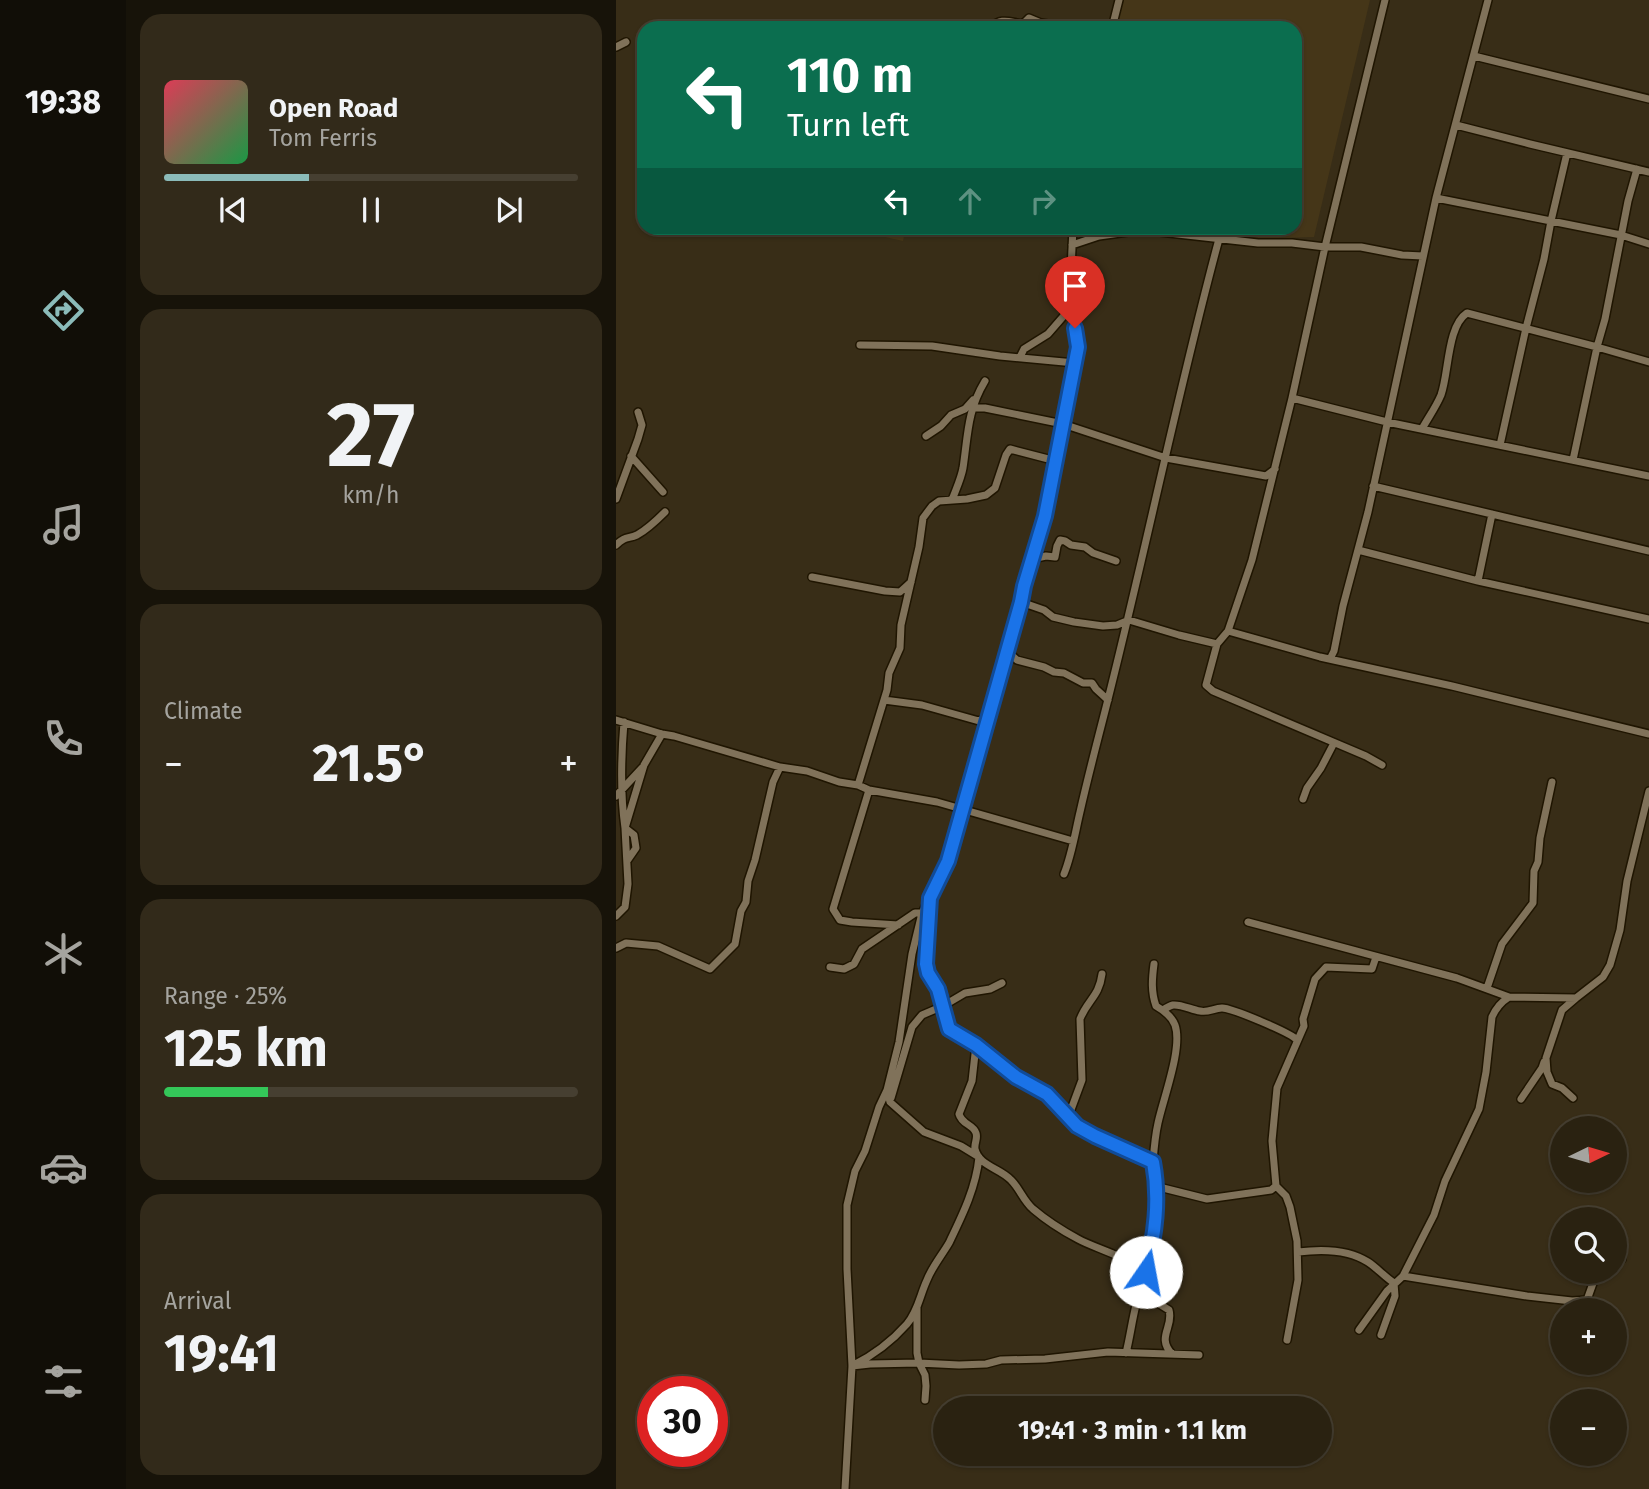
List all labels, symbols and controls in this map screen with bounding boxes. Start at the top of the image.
text: 110 m [787,46,913,105]
icon: left [672,49,763,140]
text: 19:38 [25,83,101,121]
text: Open Road [269,93,398,124]
text: Turn left [787,106,909,144]
text: Tom Ferris [269,124,377,152]
icon: left [878,182,916,220]
icon: ahead [951,182,989,220]
icon: right [1024,182,1062,220]
icon: previous [214,191,252,229]
icon: pause [352,191,390,229]
icon: next [490,191,528,229]
pin [1045,256,1105,328]
icon: arrive [1056,267,1094,305]
icon: directions [39,286,88,335]
text: 27 [327,381,415,490]
text: km/h [343,481,399,509]
icon: music [39,500,88,549]
text: Climate [164,697,243,725]
icon: phone [39,714,88,763]
text: 21.5° [312,732,430,795]
text: − [164,741,183,787]
text: + [559,741,578,787]
icon: climate [39,929,88,978]
text: Range · 25% [164,982,287,1010]
text: 125 km [164,1017,328,1080]
north arrow [1550,1116,1628,1194]
map controls [1550,1116,1627,1466]
icon: car [39,1143,88,1192]
button: search [1550,1207,1627,1284]
position arrow [1109,1235,1183,1309]
text: Arrival [164,1287,231,1315]
button: + [1550,1298,1627,1375]
text: 19:41 [164,1322,279,1385]
icon: filters [39,1357,88,1406]
speed limit sign: 30 [637,1376,728,1467]
button: − [1550,1389,1627,1466]
text: 19:41 · 3 min · 1.1 km [1018,1415,1247,1446]

